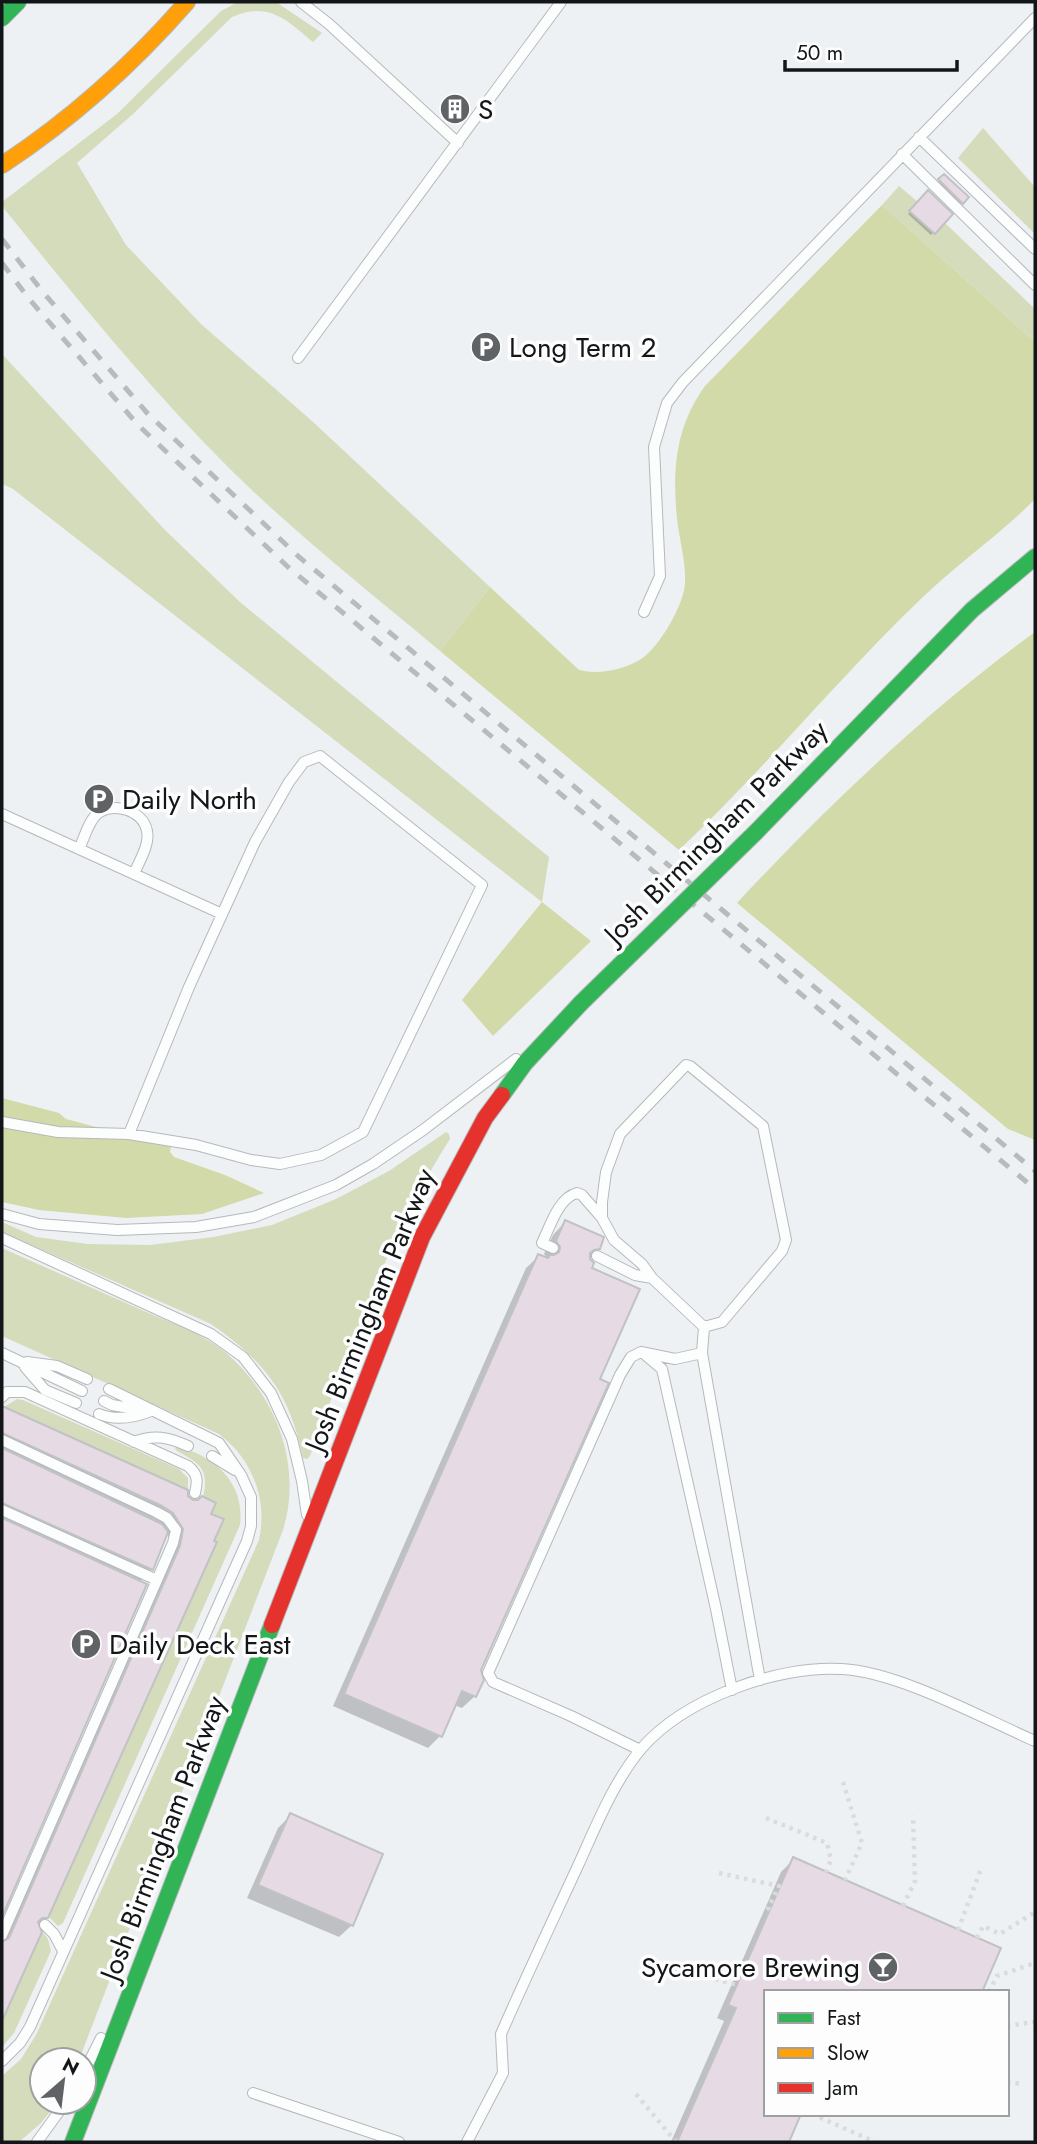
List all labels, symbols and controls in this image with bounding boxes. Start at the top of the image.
scale bar [785,28,956,72]
text: 50 m [796,38,843,68]
place label: S [478,89,493,130]
building icon: S [438,92,472,126]
place label: Long Term 2 [509,327,656,368]
parking icon: Long Term 2 [469,330,503,364]
street label: Josh Birmingham Parkway [592,710,838,956]
place label: Daily North [122,779,257,820]
parking icon: Daily North [82,782,116,816]
street label: Josh Birmingham Parkway [293,1162,446,1461]
place label: Daily Deck East [109,1624,291,1665]
parking icon: Daily Deck East [69,1627,103,1661]
street label: Josh Birmingham Parkway [88,1689,237,1990]
place label: Sycamore Brewing [641,1947,860,1988]
bar icon: Sycamore Brewing [866,1950,900,1984]
legend [764,1990,1009,2116]
text: Fast [827,2003,860,2033]
text: Slow [827,2038,869,2068]
north arrow [28,2046,98,2116]
text: N [58,2051,84,2082]
text: Jam [824,2073,859,2103]

